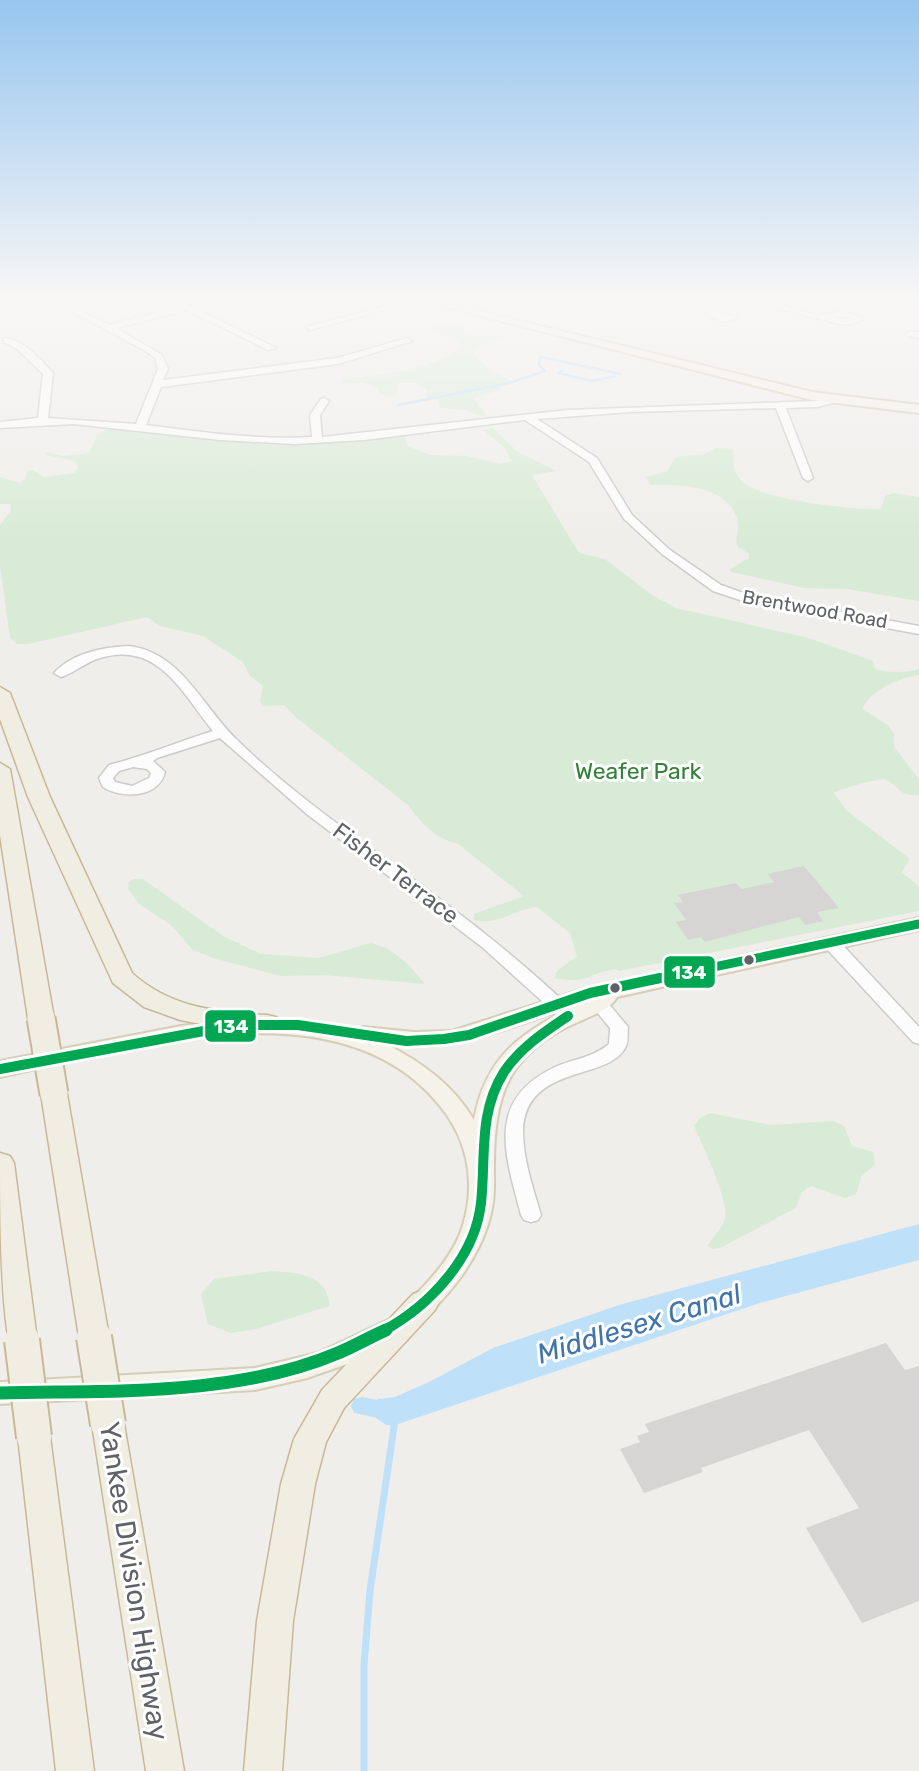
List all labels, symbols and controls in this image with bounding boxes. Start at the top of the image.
street label: Brentwood Road [741,585,889,633]
park label: Weafer Park [575,757,701,785]
street label: Fisher Terrace [327,817,465,929]
unlabelled marker [742,953,756,967]
line badge: 134 [663,955,716,989]
text: 134 [672,961,706,984]
unlabelled marker [608,981,622,995]
line badge: 134 [204,1009,257,1043]
text: 134 [214,1015,248,1038]
water label: Middlesex Canal [533,1277,746,1371]
street label: Yankee Division Highway [93,1419,175,1743]

